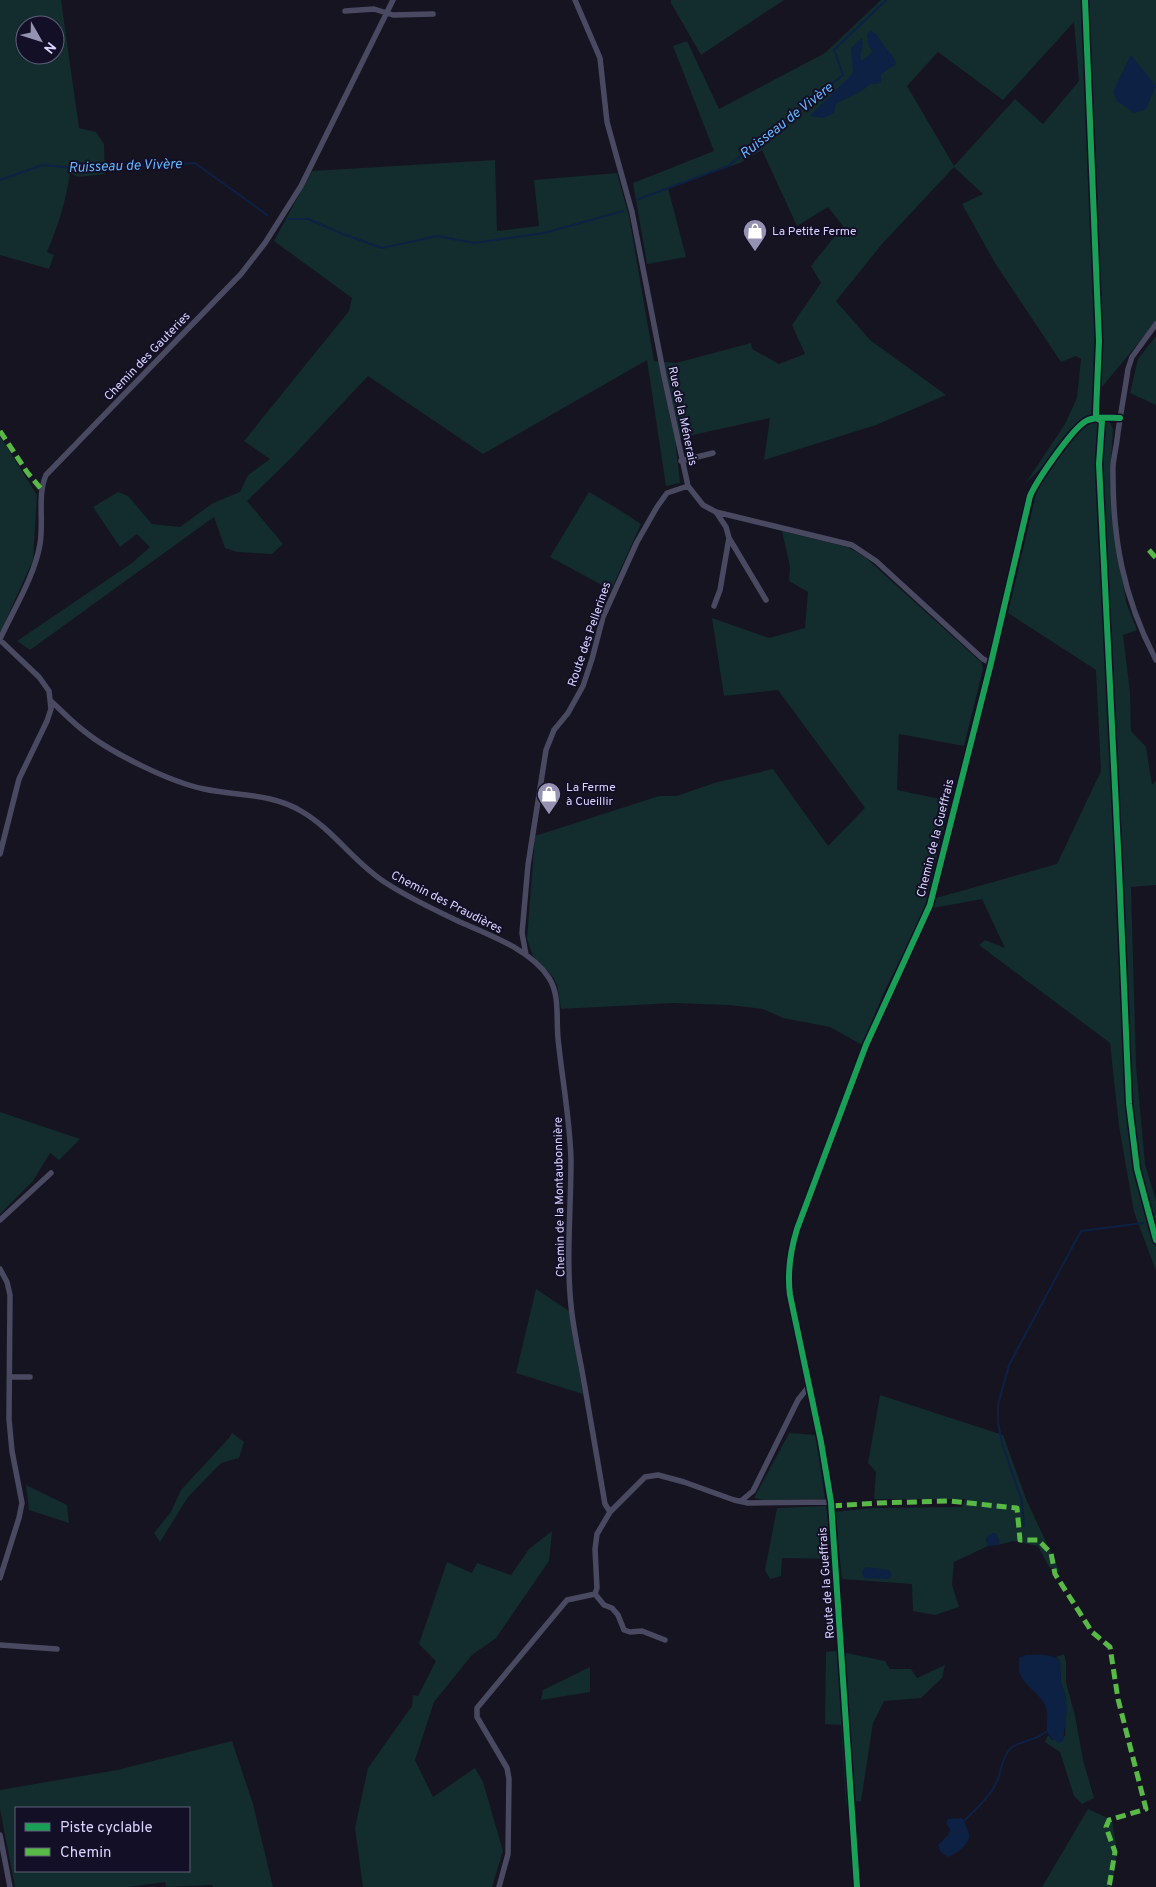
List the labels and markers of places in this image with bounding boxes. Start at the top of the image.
shop icon: La Petite Ferme [742,218,768,252]
place label: La Petite Ferme [772,224,857,240]
place label: La Ferme à Cueillir [566,780,616,810]
shop icon: La Ferme à Cueillir [536,781,562,815]

